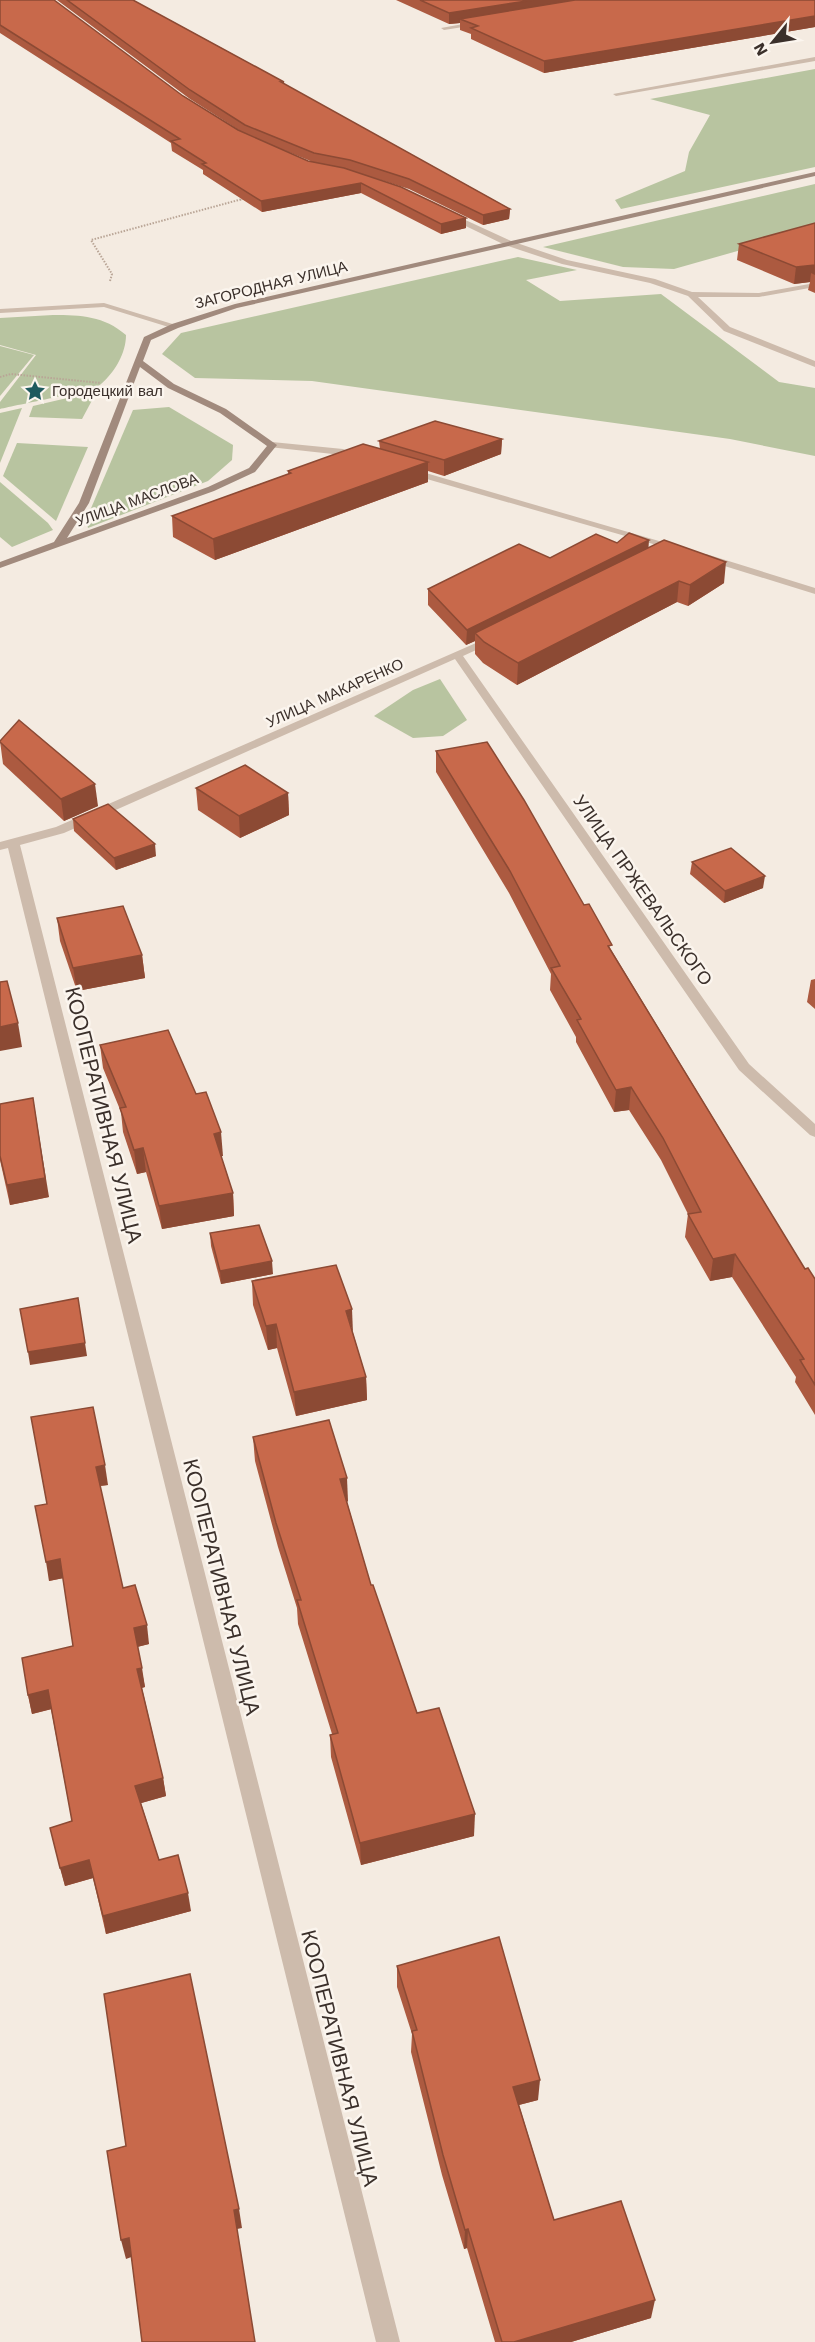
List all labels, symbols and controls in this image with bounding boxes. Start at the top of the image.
north arrow [743,12,803,72]
text: N [749,39,772,59]
street label: ЗАГОРОДНАЯ УЛИЦА [193,257,349,313]
place icon: Городецкий вал [23,379,47,403]
place label: Городецкий вал [52,382,163,400]
street label: УЛИЦА МАСЛОВА [73,469,201,531]
street label: УЛИЦА МАКАРЕНКО [264,655,406,731]
street label: УЛИЦА ПРЖЕВАЛЬСКОГО [569,791,717,989]
street label: КООПЕРАТИВНАЯ УЛИЦА [60,984,148,1246]
street label: КООПЕРАТИВНАЯ УЛИЦА [178,1456,266,1718]
street label: КООПЕРАТИВНАЯ УЛИЦА [296,1927,384,2189]

